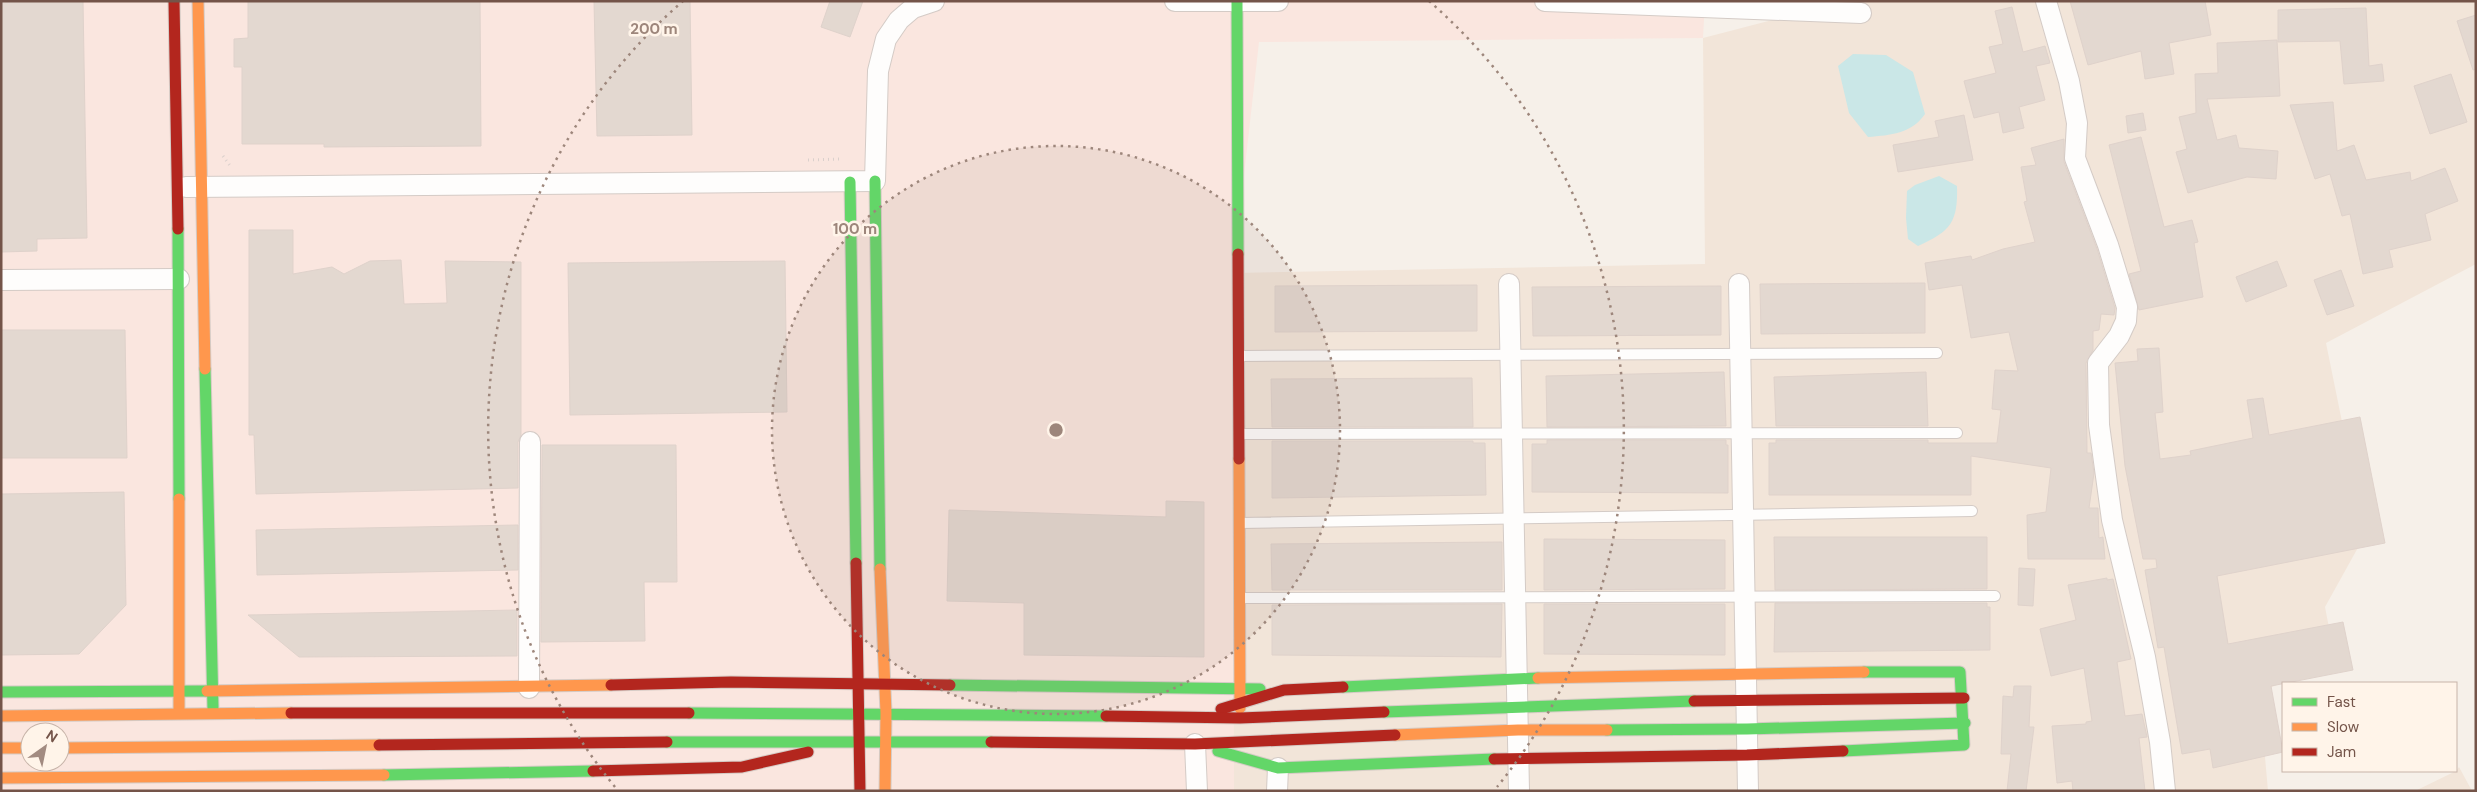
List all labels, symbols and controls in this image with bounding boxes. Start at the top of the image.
text: 200 m [630,19,678,39]
text: 100 m [833,219,877,239]
centre of rings [1047,421,1065,439]
legend [2282,682,2457,772]
text: Fast [2327,692,2356,712]
text: Slow [2327,717,2360,737]
north arrow [20,722,70,772]
text: N [43,726,61,746]
text: Jam [2327,742,2356,762]

